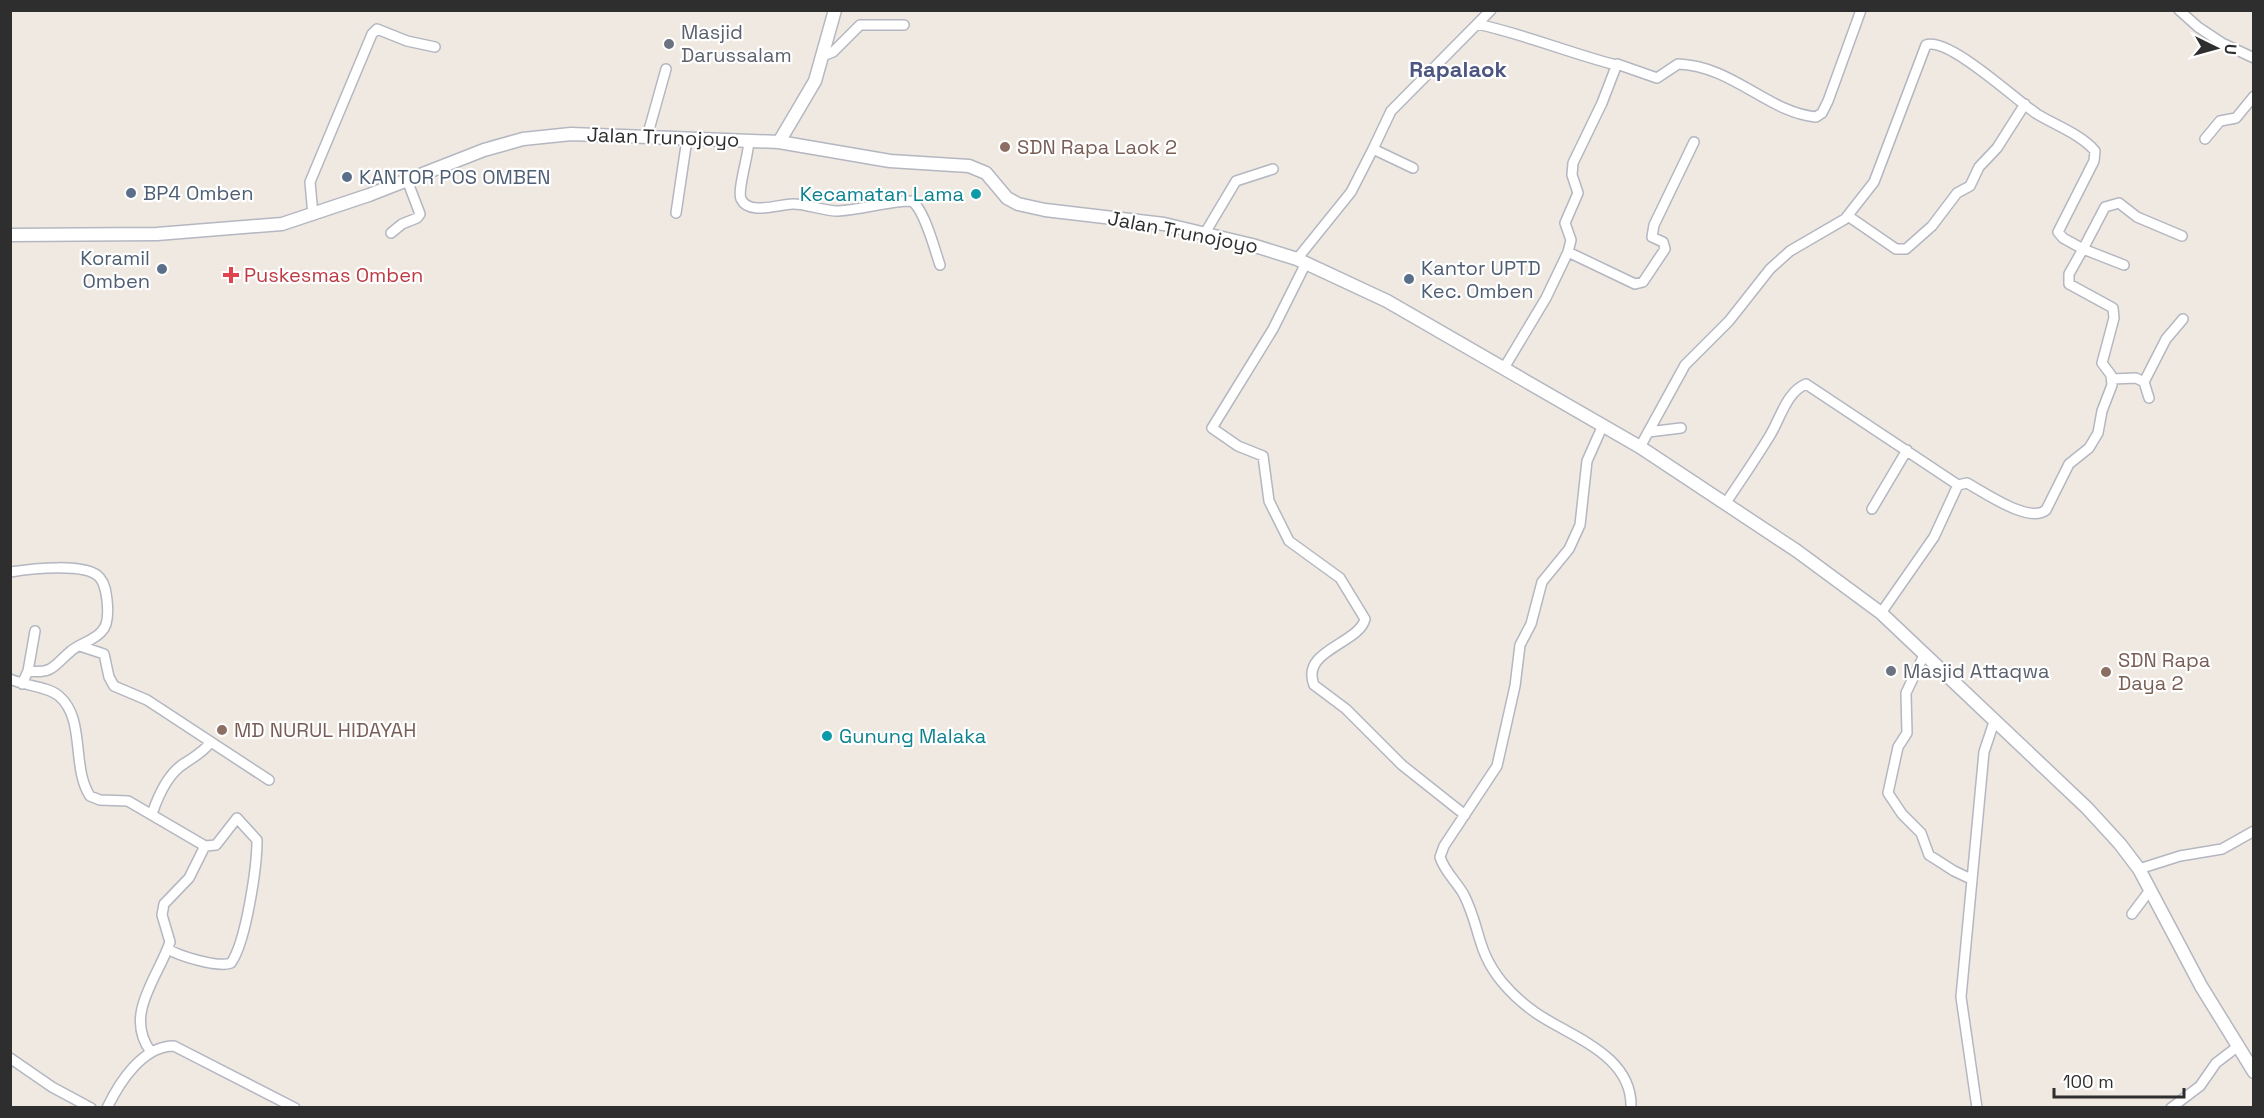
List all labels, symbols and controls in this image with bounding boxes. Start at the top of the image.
north arrow [2186,18,2246,78]
place label: Masjid Darussalam [681,19,792,68]
marker: Masjid Darussalam [662,37,676,51]
text: U [2220,43,2241,56]
district label: Rapalaok [1409,55,1507,83]
street label: Jalan Trunojoyo [586,121,740,153]
place label: SDN Rapa Laok 2 [1017,134,1177,160]
marker: SDN Rapa Laok 2 [998,140,1012,154]
place label: KANTOR POS OMBEN [359,164,551,190]
marker: KANTOR POS OMBEN [340,170,354,184]
place label: BP4 Omben [143,180,253,206]
place label: Kecamatan Lama [800,181,964,207]
marker: BP4 Omben [124,186,138,200]
marker: Kecamatan Lama [969,187,983,201]
street label: Jalan Trunojoyo [1106,205,1260,259]
place label: Koramil Omben [80,245,150,294]
place label: Kantor UPTD Kec. Omben [1421,255,1541,304]
marker: Koramil Omben [155,262,169,276]
place label: Puskesmas Omben [244,262,423,288]
marker: Puskesmas Omben [222,266,240,284]
marker: Kantor UPTD Kec. Omben [1402,272,1416,286]
place label: SDN Rapa Daya 2 [2118,647,2210,696]
place label: Masjid Attaqwa [1903,658,2050,684]
marker: Masjid Attaqwa [1884,664,1898,678]
marker: SDN Rapa Daya 2 [2099,665,2113,679]
place label: MD NURUL HIDAYAH [234,717,416,743]
marker: MD NURUL HIDAYAH [215,723,229,737]
place label: Gunung Malaka [839,723,986,749]
marker: Gunung Malaka [820,729,834,743]
scale bar [2054,1061,2184,1099]
text: 100 m [2063,1070,2114,1093]

